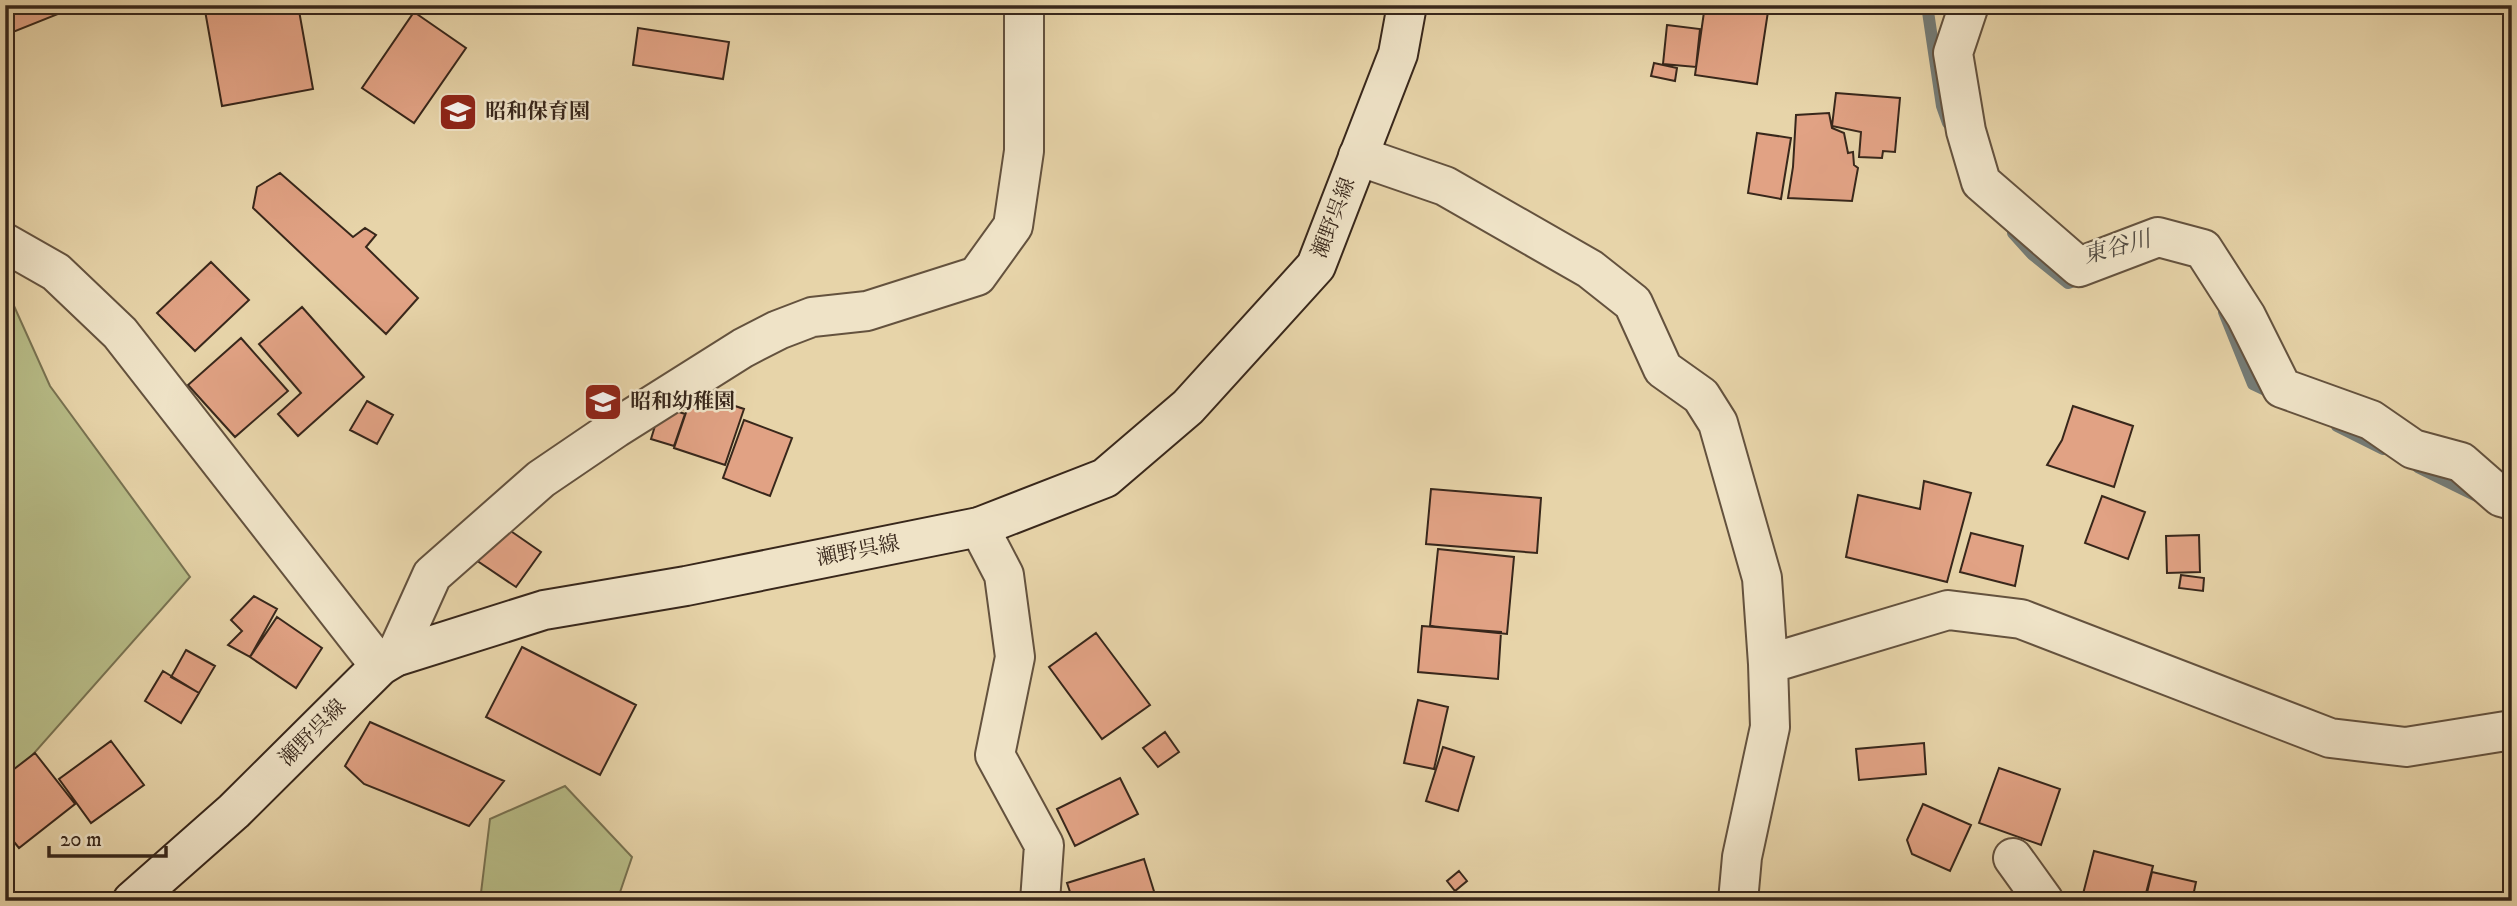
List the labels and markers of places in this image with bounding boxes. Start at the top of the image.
school or university icon: 昭和保育園 [437,91,479,133]
place label: 昭和保育園 [485,99,590,125]
school or university icon: 昭和幼稚園 [582,381,624,423]
place label: 昭和幼稚園 [630,389,735,415]

